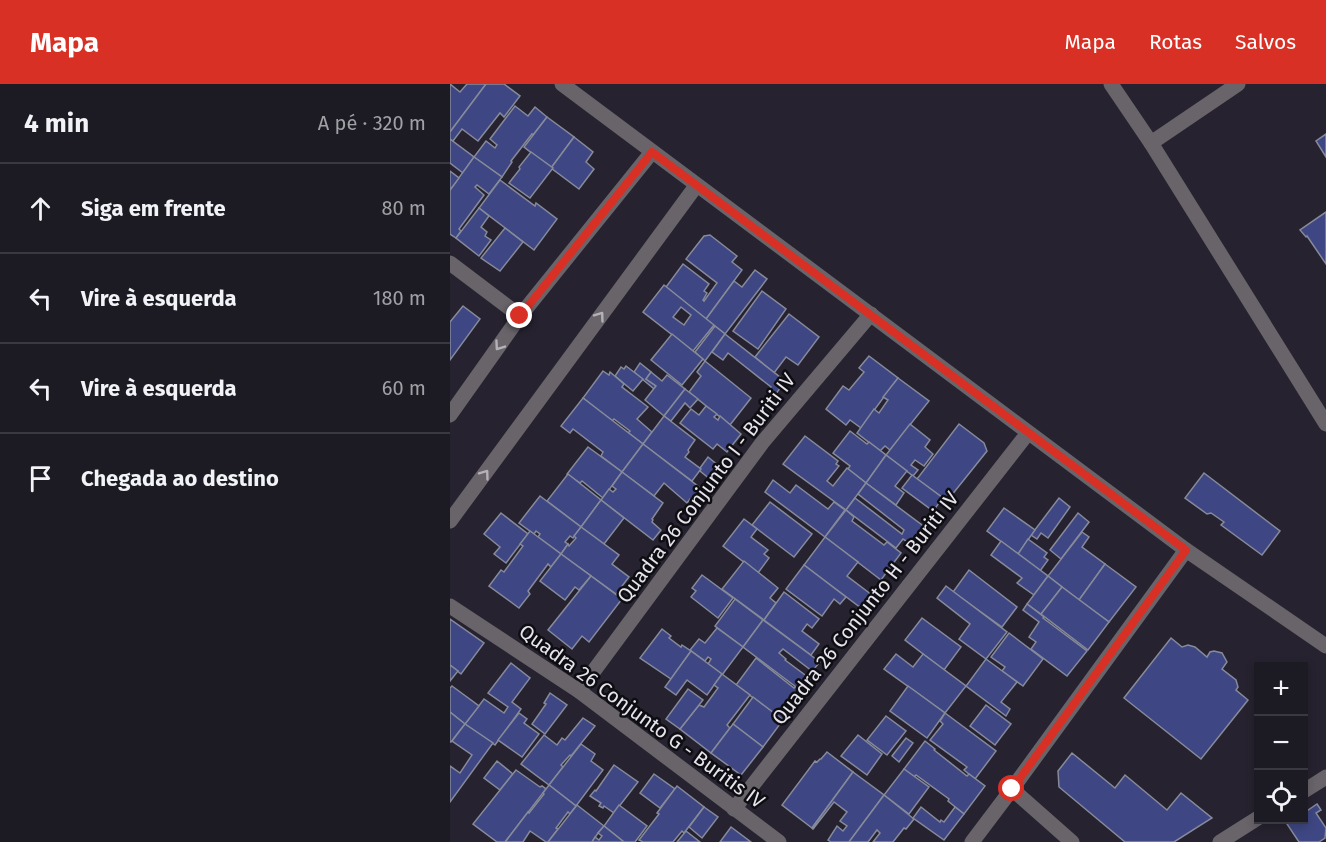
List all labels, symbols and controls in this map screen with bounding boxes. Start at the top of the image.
text: Mapa [30,26,99,59]
text: Mapa [1065,29,1116,55]
text: Rotas [1149,29,1202,55]
text: Salvos [1235,29,1296,55]
text: 4 min [24,108,89,139]
text: A pé · 320 m [318,111,426,135]
icon: ahead [24,192,57,225]
text: Siga em frente [81,195,226,222]
text: 80 m [381,196,426,220]
icon: left [24,282,57,315]
text: Vire à esquerda [81,285,237,312]
text: 180 m [373,286,426,310]
route end [506,302,532,328]
one-way arrow [593,312,604,323]
one-way arrow [495,340,506,351]
street label: Quadra 26 Conjunto I - Buriti IV [612,368,800,608]
icon: left [24,372,57,405]
text: Vire à esquerda [81,375,237,402]
text: 60 m [382,376,426,400]
icon: arrive [24,462,57,495]
text: Chegada ao destino [81,465,279,492]
one-way arrow [477,469,488,480]
street label: Quadra 26 Conjunto H - Buriti IV [767,487,963,729]
street label: Quadra 26 Conjunto G - Buritis IV [515,619,769,813]
map controls [1254,662,1308,824]
button: + [1254,662,1308,716]
button: − [1254,716,1308,770]
button: locate [1254,770,1308,824]
route start [998,775,1024,801]

